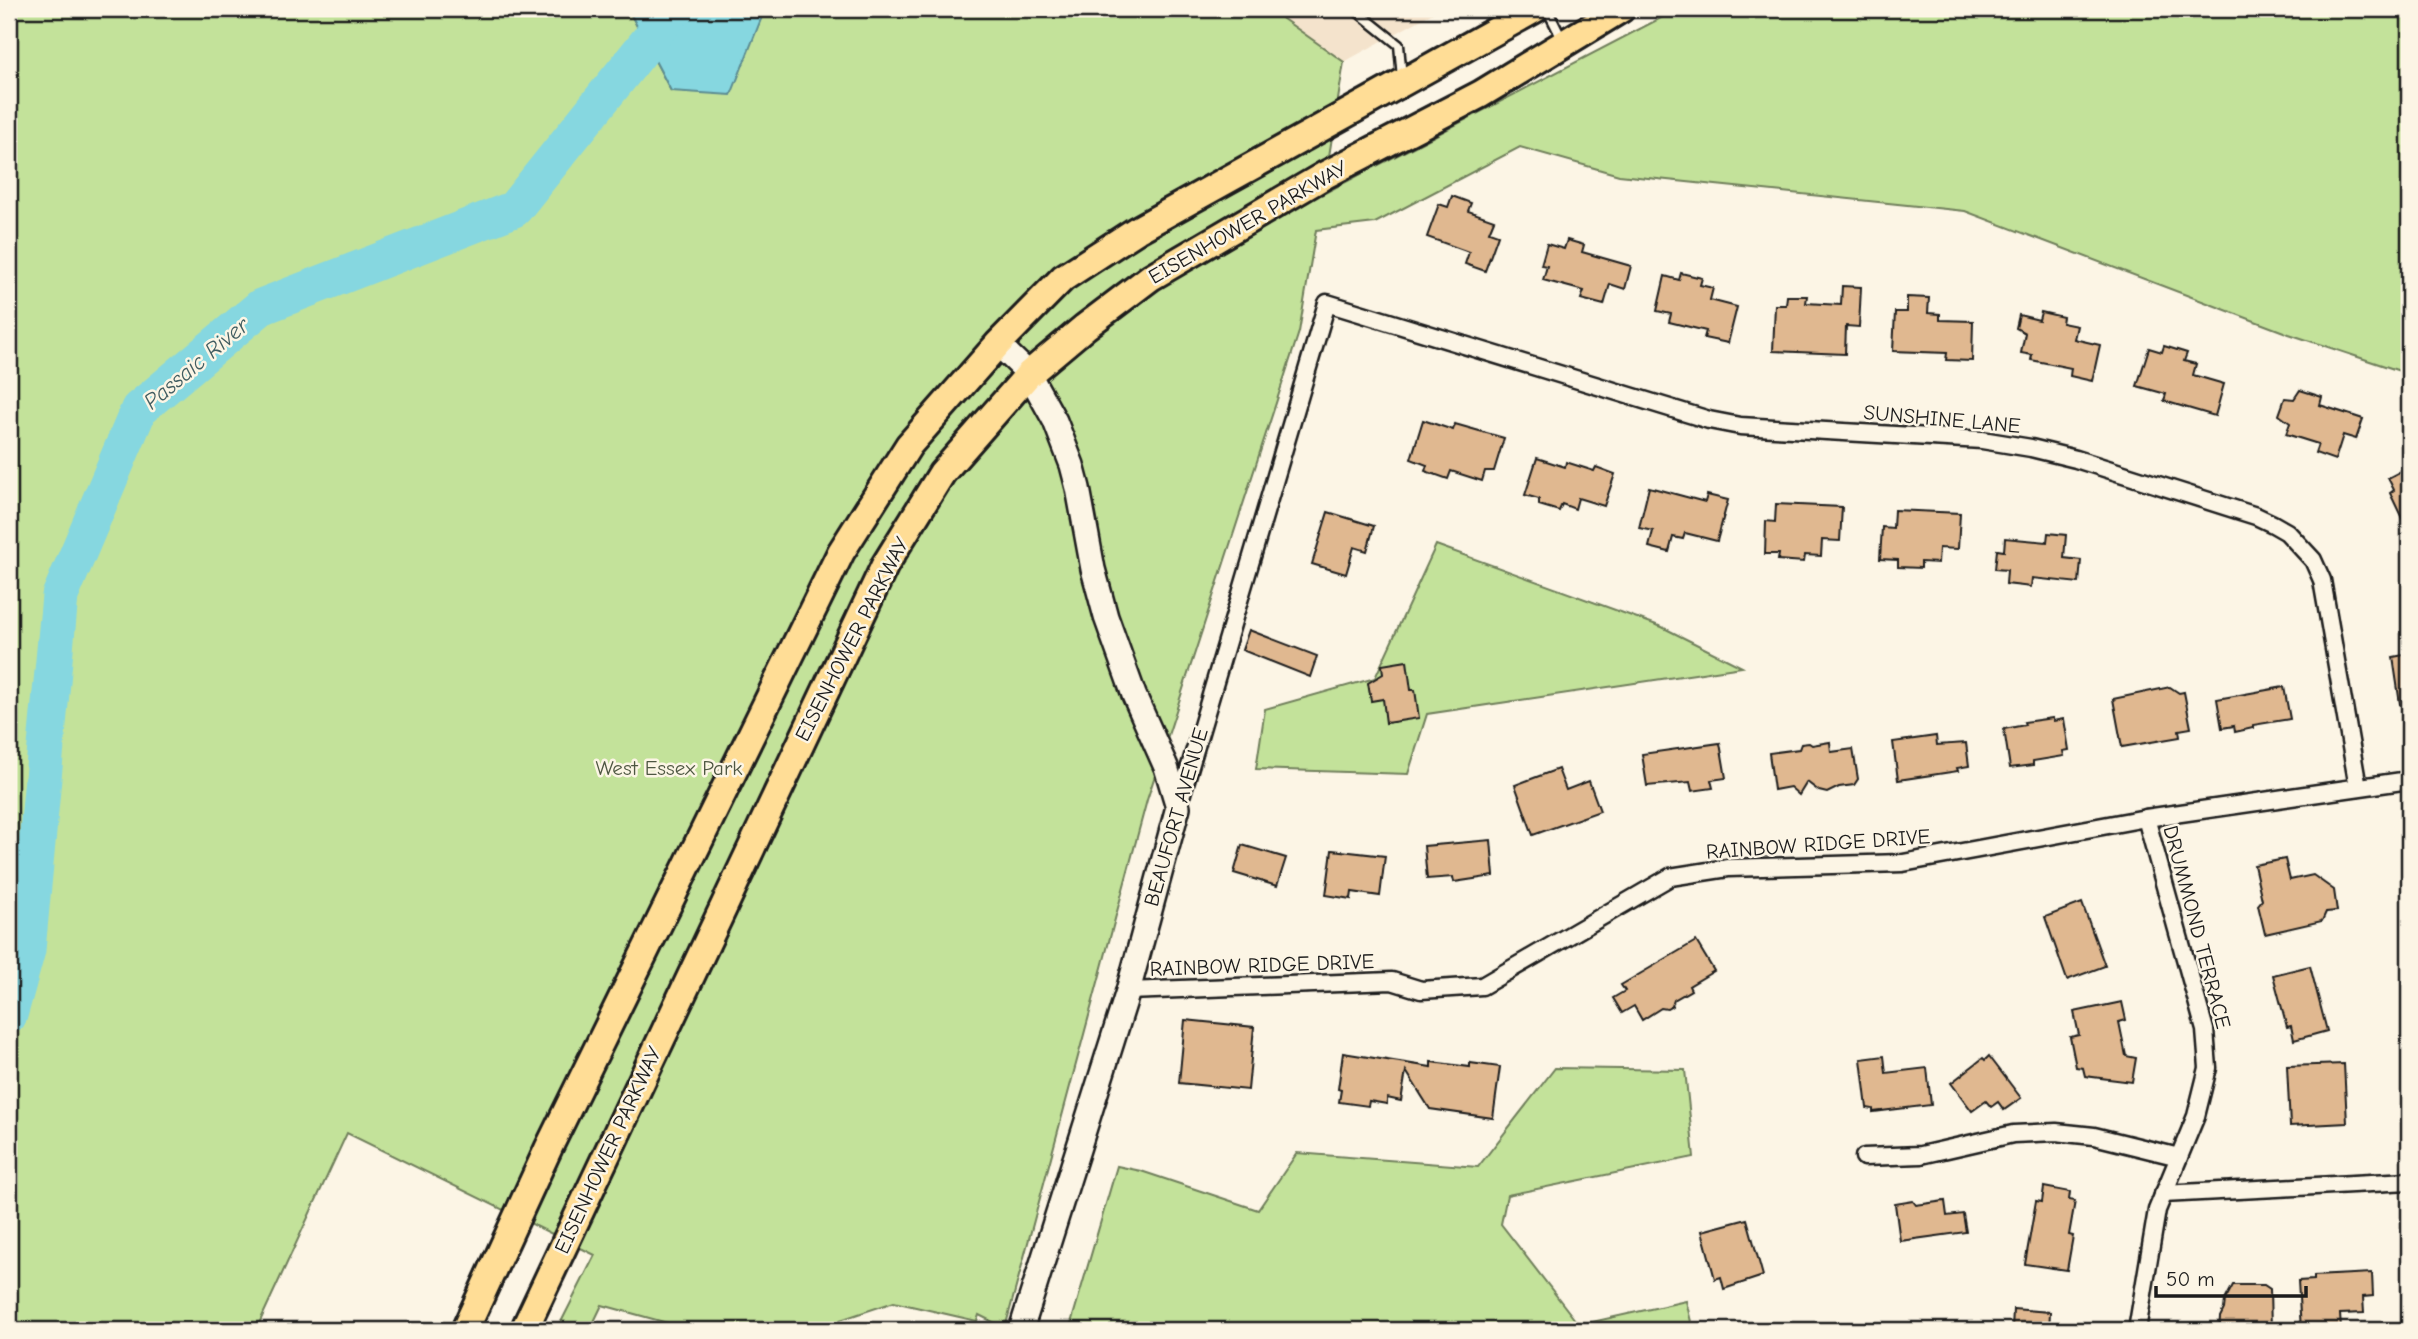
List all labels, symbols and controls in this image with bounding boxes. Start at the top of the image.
street label: EISENHOWER PARKWAY [1144,155,1352,289]
water label: Passaic River [138,311,255,415]
street label: SUNSHINE LANE [1862,400,2022,438]
street label: EISENHOWER PARKWAY [790,533,914,745]
street label: BEAUFORT AVENUE [1139,725,1213,909]
park label: West Essex Park [596,756,742,780]
street label: DRUMMOND TERRACE [2158,823,2236,1031]
street label: RAINBOW RIDGE DRIVE [1705,824,1931,864]
street label: RAINBOW RIDGE DRIVE [1149,949,1375,981]
street label: EISENHOWER PARKWAY [549,1042,667,1257]
scale bar [2156,1255,2306,1299]
text: 50 m [2166,1267,2215,1291]

